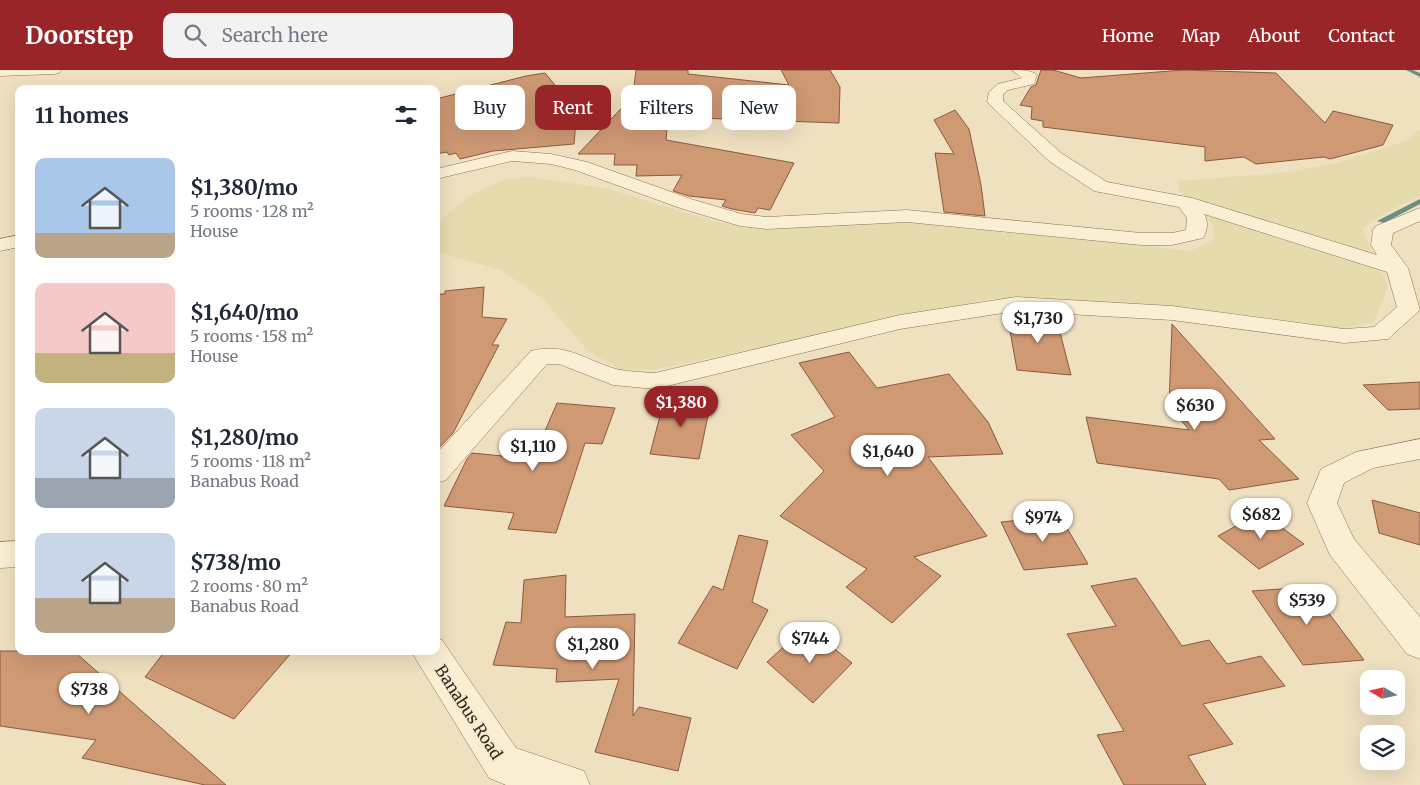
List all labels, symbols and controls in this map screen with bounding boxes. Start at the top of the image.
search box [163,13,513,58]
text: Doorstep [25,20,133,51]
icon: search [181,21,209,49]
text: Search here [221,23,328,47]
text: Home [1102,24,1154,47]
text: Map [1182,24,1220,47]
text: About [1248,24,1300,47]
text: Contact [1328,24,1395,47]
chip: Buy [455,85,525,130]
chip: Rent [535,85,611,130]
chip: Filters [621,85,712,130]
chip: New [722,85,796,130]
icon: filters [392,101,420,129]
text: 11 homes [35,102,129,129]
text: $1,380/mo [190,174,298,201]
icon: home [75,178,135,238]
text: 5 rooms · 128 m² [190,201,314,221]
text: House [190,221,238,241]
text: $1,640/mo [190,299,299,326]
pin: $1,730 [997,302,1079,344]
icon: home [75,303,135,363]
text: $1,730 [1013,308,1063,328]
text: 5 rooms · 158 m² [190,326,313,346]
text: House [190,346,238,366]
pin: $1,380 [640,386,722,428]
pin: $630 [1165,388,1225,431]
text: $1,380 [655,392,707,412]
text: $630 [1175,395,1215,415]
text: $1,280/mo [190,424,299,451]
icon: home [75,428,135,488]
pin: $1,110 [492,430,574,472]
pin: $1,640 [847,434,929,477]
text: $1,110 [510,436,556,456]
text: $1,640 [862,441,914,461]
text: 5 rooms · 118 m² [190,451,311,471]
text: Banabus Road [190,471,299,491]
pin: $682 [1231,498,1291,540]
pin: $974 [1013,500,1073,543]
text: $682 [1241,504,1281,524]
text: $974 [1024,507,1062,527]
text: $738/mo [190,549,281,576]
icon: home [75,553,135,613]
text: 2 rooms · 80 m² [190,576,308,596]
pin: $539 [1277,584,1337,626]
text: $539 [1289,590,1326,610]
text: Banabus Road [190,596,299,616]
pin: $744 [780,622,840,664]
pin: $1,280 [552,628,634,670]
text: $744 [791,628,829,648]
text: $1,280 [567,634,619,654]
street label: Banabus Road [431,661,507,763]
north arrow [1360,670,1405,715]
map controls [1360,670,1405,770]
pin: $738 [59,672,119,715]
text: $738 [70,679,108,699]
button: layers [1360,725,1405,770]

